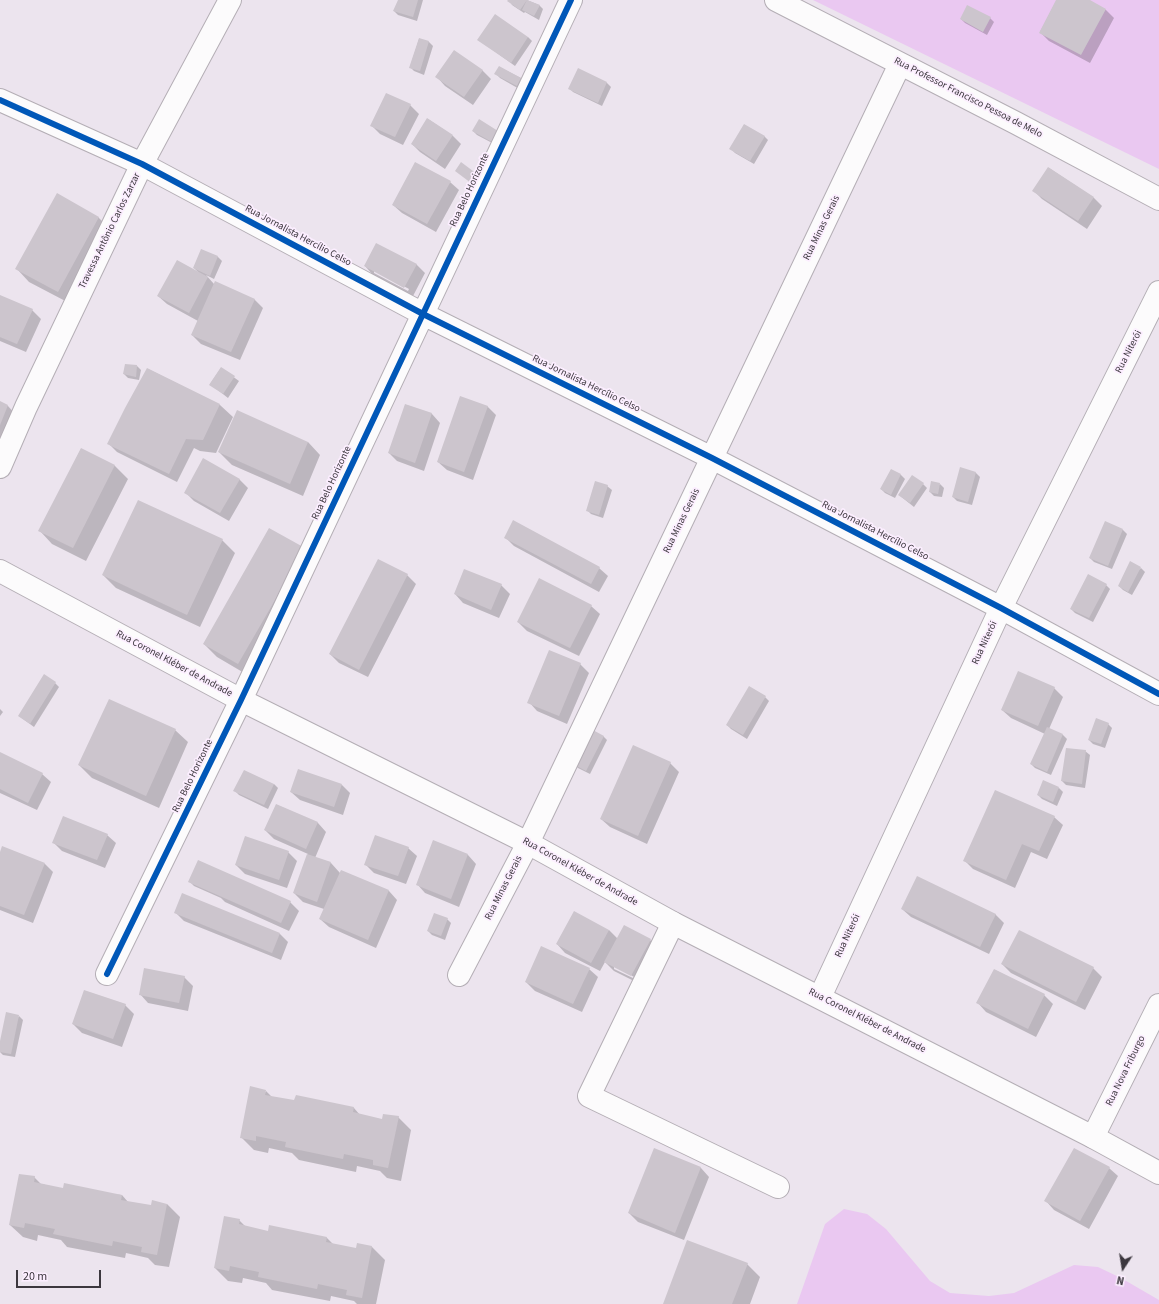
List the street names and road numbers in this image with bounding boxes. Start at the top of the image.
street label: Rua Professor Francisco Pessoa de Melo [892,55,1044,141]
street label: Rua Belo Horizonte [448,151,492,229]
street label: Travessa Antônio Carlos Zarzar [77,171,143,291]
street label: Rua Minas Gerais [801,194,843,262]
street label: Rua Jornalista Hercílio Celso [243,203,353,269]
street label: Rua Niterói [1113,329,1145,375]
street label: Rua Jornalista Hercílio Celso [530,353,642,415]
street label: Rua Belo Horizonte [310,444,354,522]
street label: Rua Minas Gerais [661,487,703,555]
street label: Rua Jornalista Hercílio Celso [819,499,931,563]
street label: Rua Niterói [970,619,1000,667]
street label: Rua Coronel Kléber de Andrade [114,628,234,700]
street label: Rua Belo Horizonte [170,737,216,815]
street label: Rua Coronel Kléber de Andrade [520,835,640,909]
street label: Rua Minas Gerais [483,854,525,922]
street label: Rua Niterói [833,912,863,960]
street label: Rua Coronel Kléber de Andrade [806,986,928,1056]
street label: Rua Nova Friburgo [1104,1034,1148,1108]

